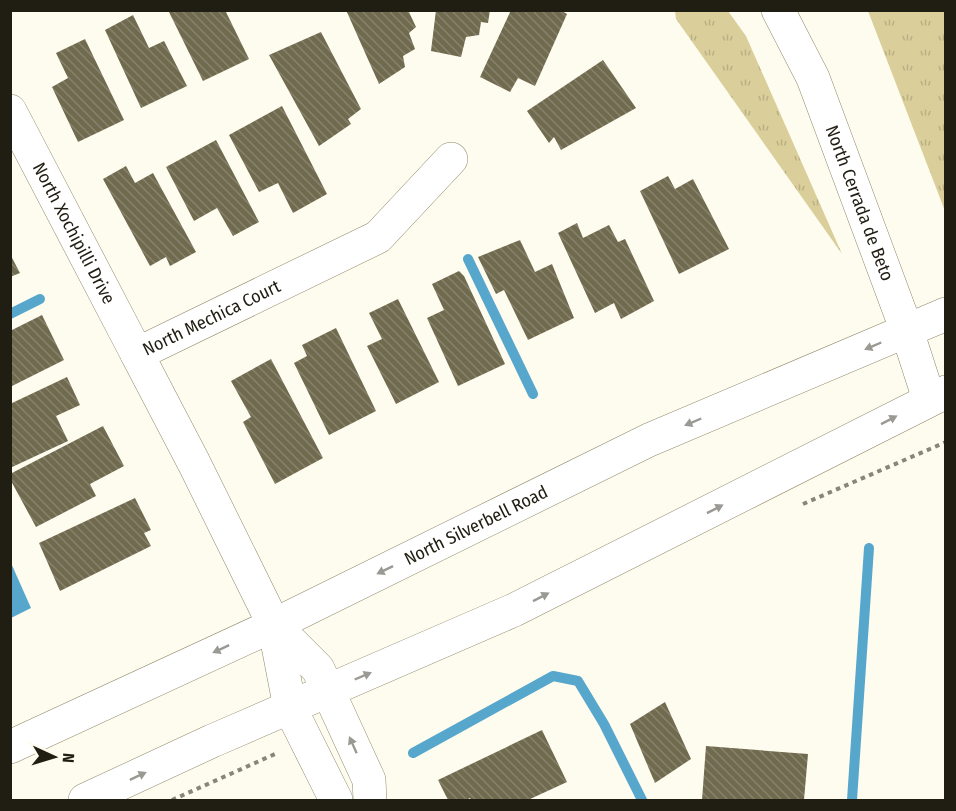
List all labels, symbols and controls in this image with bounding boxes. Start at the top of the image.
street label: North Cerrada de Beto [821,122,898,284]
street label: North Xochipilli Drive [28,159,120,308]
street label: North Mechica Court [139,275,284,361]
one-way arrow [863,341,881,351]
one-way arrow [880,415,897,425]
one-way arrow [684,418,702,427]
street label: North Silverbell Road [401,481,551,570]
one-way arrow [706,504,724,514]
one-way arrow [376,565,393,574]
one-way arrow [532,592,550,602]
one-way arrow [212,645,229,654]
one-way arrow [354,671,372,680]
north arrow [24,727,84,787]
one-way arrow [348,736,358,754]
text: N [59,753,78,763]
one-way arrow [129,771,146,780]

